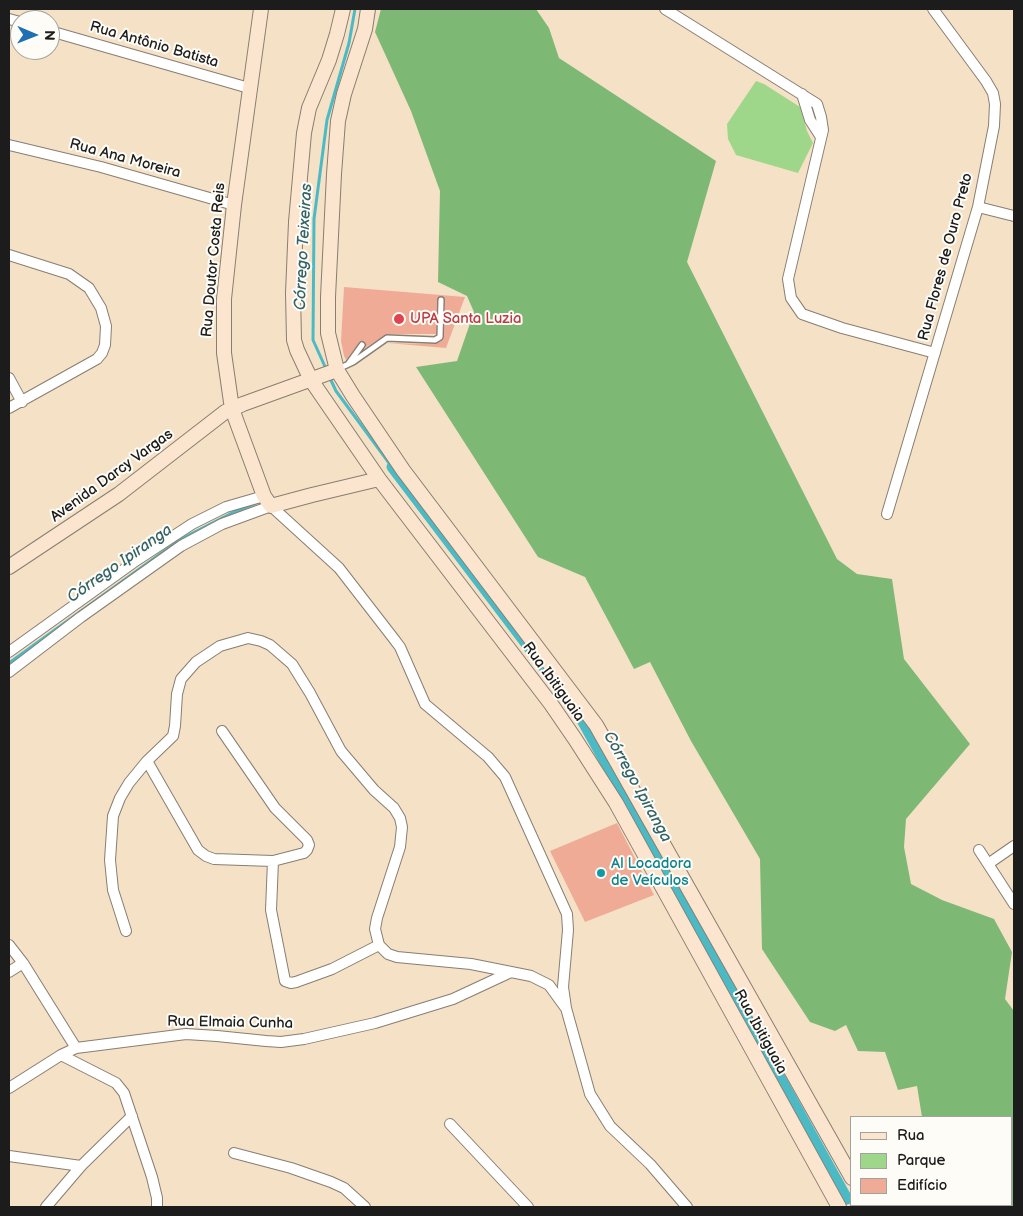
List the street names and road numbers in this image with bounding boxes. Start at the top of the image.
street label: Rua Antônio Batista [87,18,221,72]
street label: Rua Ana Moreira [67,136,183,182]
street label: Rua Flores de Ouro Preto [915,171,977,343]
street label: Rua Doutor Costa Reis [198,182,230,338]
street label: Avenida Darcy Vargas [47,425,177,527]
street label: Rua Ibitiguaia [518,639,588,725]
street label: Rua Ibitiguaia [729,987,791,1077]
street label: Rua Elmaia Cunha [167,1013,293,1033]

